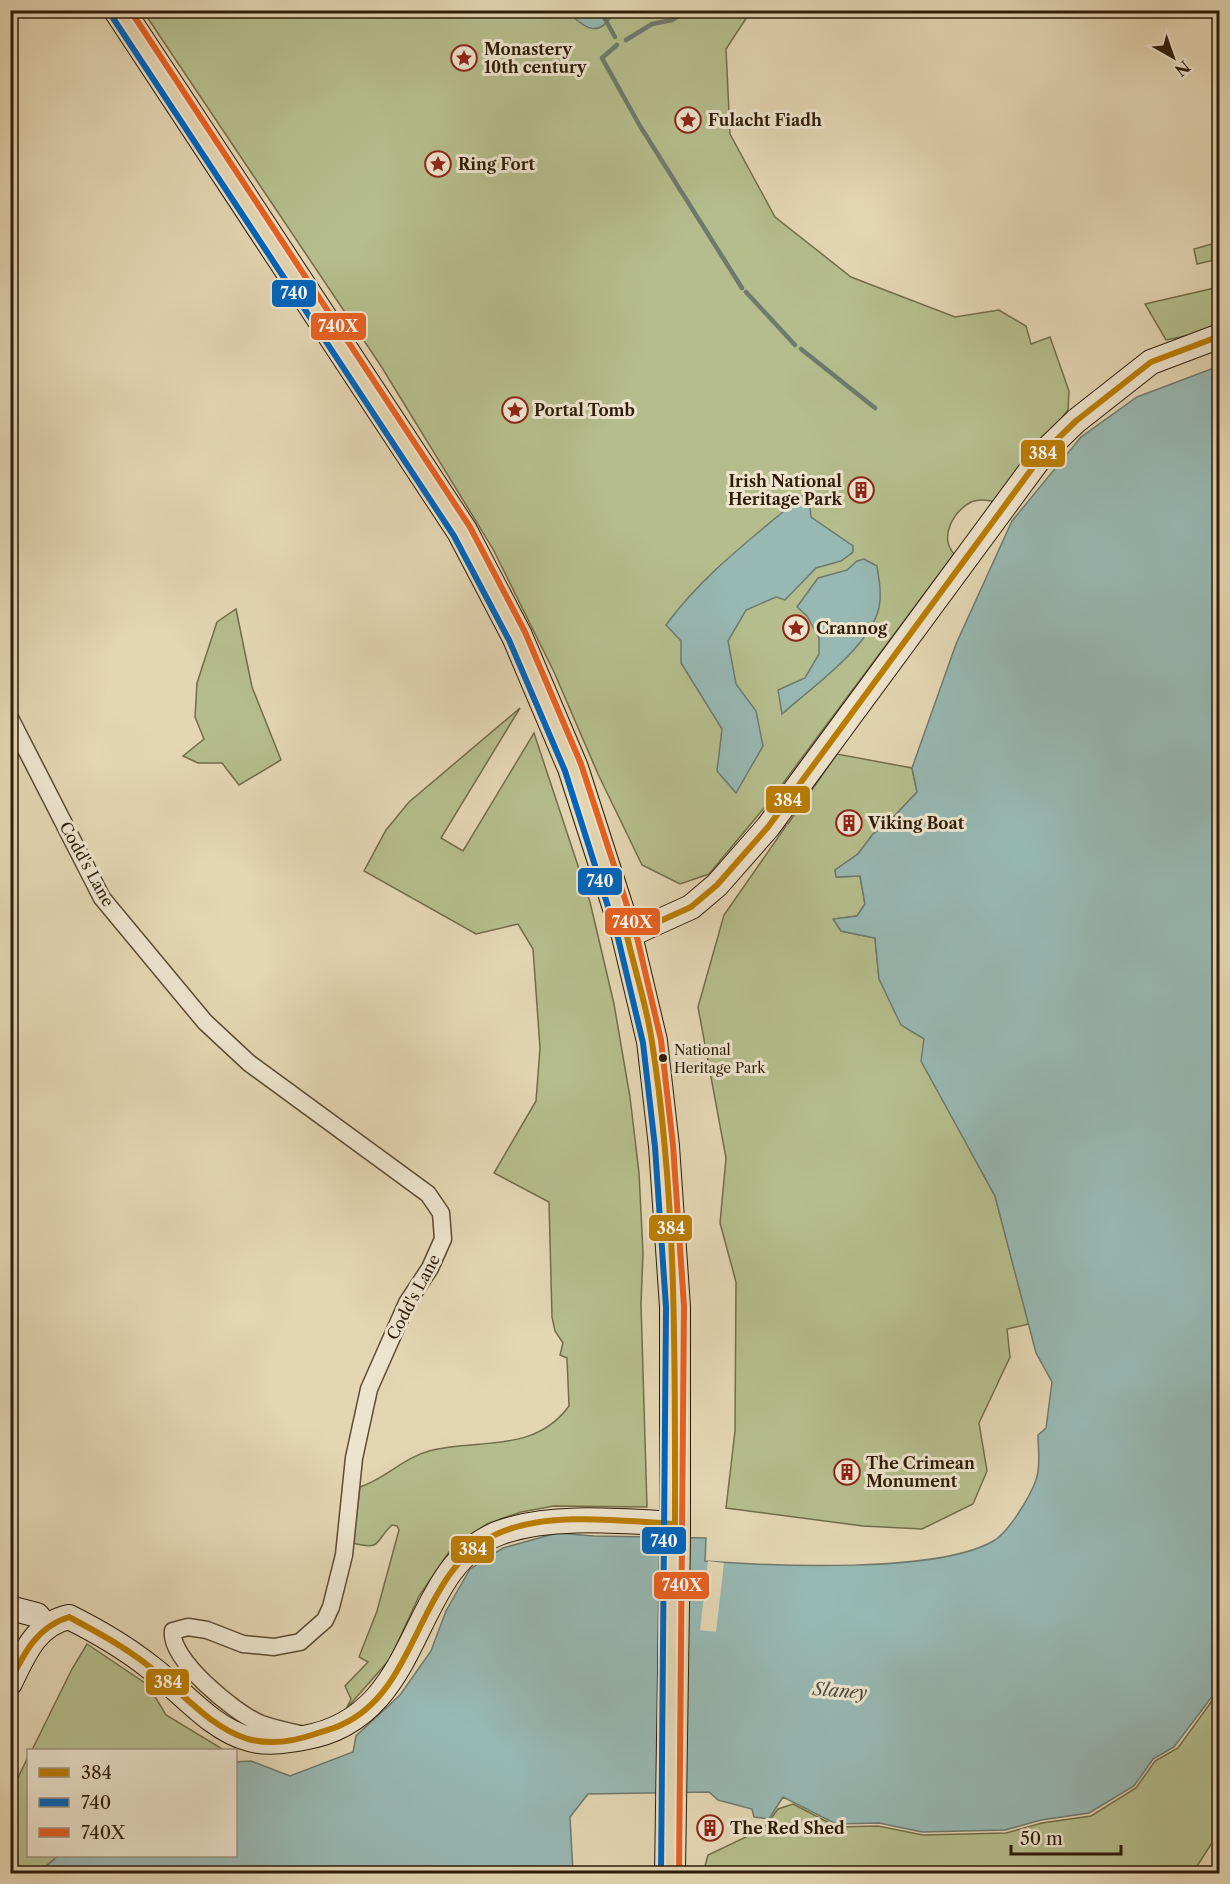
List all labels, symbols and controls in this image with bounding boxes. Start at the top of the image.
north arrow [1143,27,1203,87]
place label: Monastery 10th century [484,39,588,77]
place icon: Monastery 10th century [449,43,479,73]
text: N [1171,56,1194,81]
place icon: Fulacht Fiadh [673,105,703,135]
place label: Fulacht Fiadh [708,110,822,130]
place icon: Ring Fort [423,149,453,179]
place label: Ring Fort [458,154,535,174]
line badge: 740 [271,279,317,308]
text: 740 [280,283,308,303]
line badge: 740X [310,312,367,341]
text: 740X [318,316,359,336]
place icon: Portal Tomb [500,395,530,425]
place label: Portal Tomb [534,400,635,420]
line badge: 384 [1020,439,1066,468]
text: 384 [1029,443,1057,463]
place label: Irish National Heritage Park [728,471,842,509]
building icon: Irish National Heritage Park [846,475,876,505]
place icon: Crannog [781,613,811,643]
place label: Crannog [816,618,888,638]
line badge: 384 [765,785,811,814]
text: 384 [774,790,802,810]
building icon: Viking Boat [834,808,864,838]
place label: Viking Boat [867,813,965,833]
street label: Codd's Lane [55,818,119,910]
line badge: 740 [577,867,623,896]
text: 740 [586,871,614,891]
line badge: 740X [604,907,661,936]
text: 740X [612,912,653,932]
place label: National Heritage Park [674,1041,766,1077]
marker: National Heritage Park [657,1052,669,1064]
line badge: 384 [648,1214,693,1242]
text: 384 [657,1218,685,1238]
street label: Codd's Lane [382,1251,444,1343]
place label: The Crimean Monument [866,1453,975,1491]
building icon: The Crimean Monument [832,1457,862,1487]
line badge: 740 [641,1526,687,1555]
text: 740 [650,1531,678,1551]
line badge: 384 [450,1535,495,1564]
text: 384 [459,1539,487,1559]
line badge: 740X [653,1571,710,1600]
text: 740X [662,1575,703,1595]
line badge: 384 [145,1668,190,1696]
text: 384 [154,1672,182,1692]
water label: Slaney [811,1678,868,1704]
legend [27,1749,237,1857]
text: 384 [81,1762,112,1784]
text: 740 [81,1792,111,1814]
building icon: The Red Shed [695,1813,725,1843]
place label: The Red Shed [730,1818,845,1838]
scale bar [1011,1818,1120,1856]
text: 740X [81,1822,126,1844]
text: 50 m [1020,1828,1063,1850]

